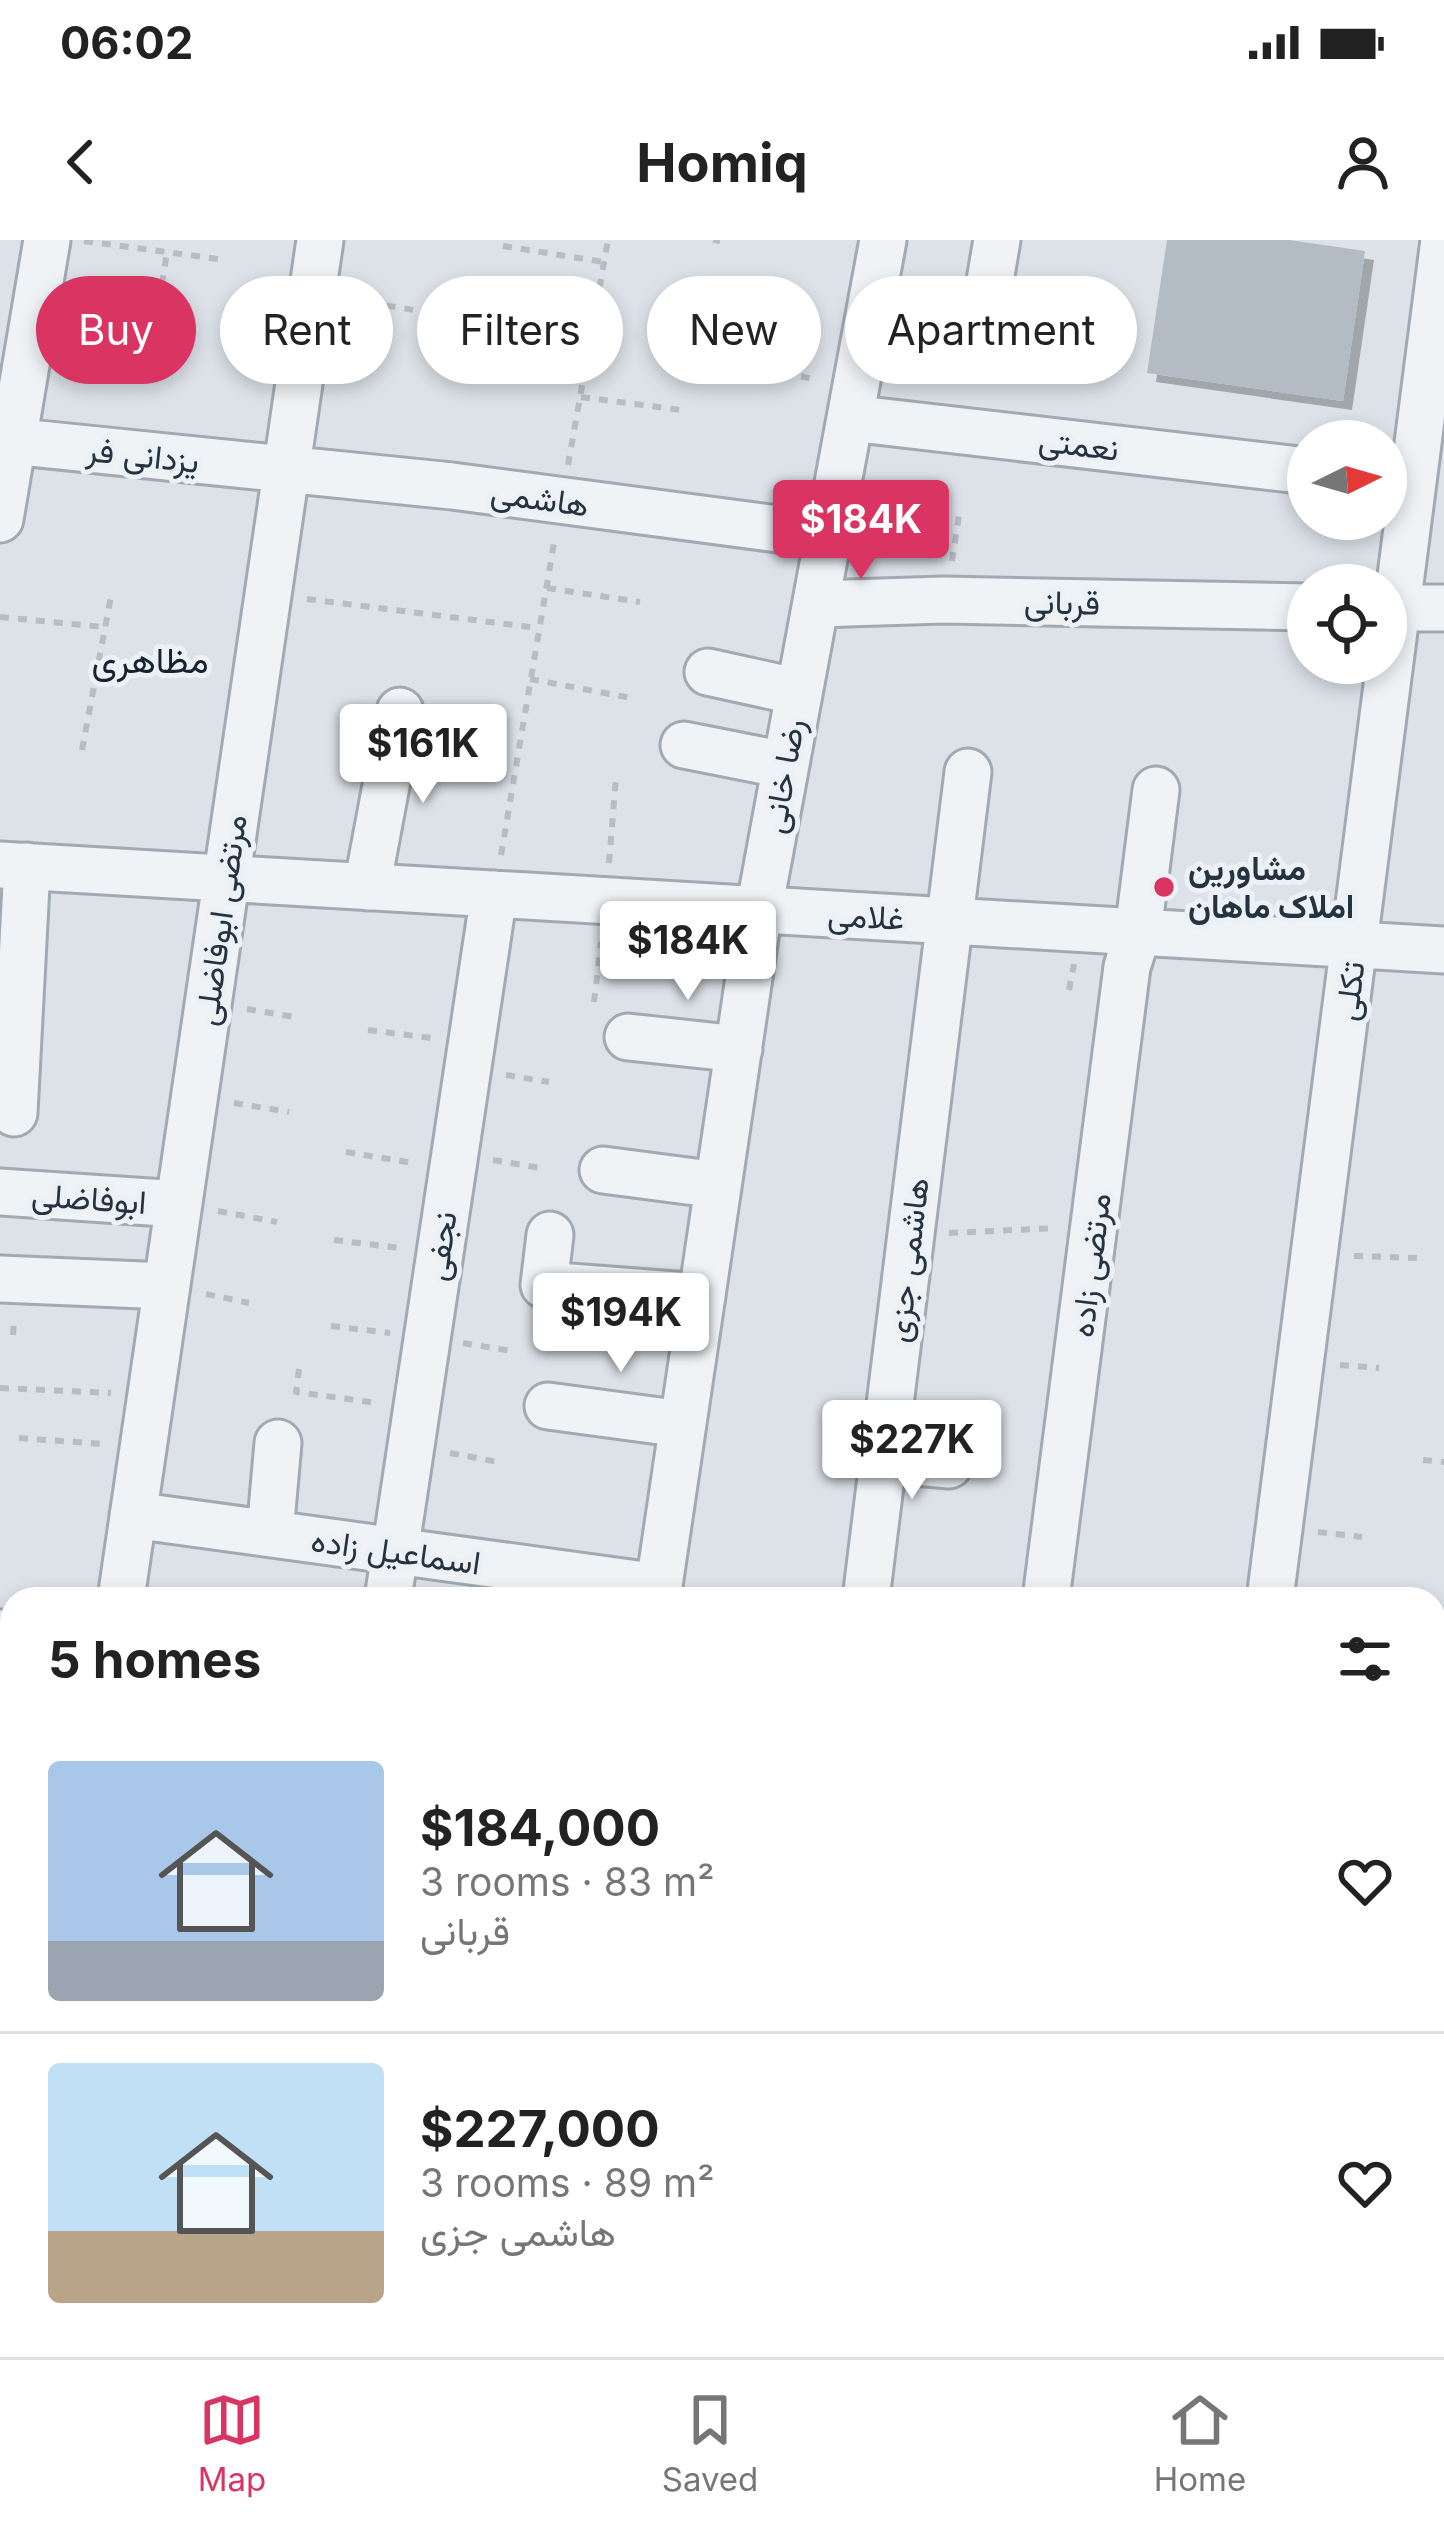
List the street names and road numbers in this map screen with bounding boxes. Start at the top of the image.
street label: نعمتی [1037,419,1121,469]
street label: یزدانی فر [84,429,201,482]
street label: هاشمی [488,471,592,525]
street label: قربانی [1024,581,1100,624]
street label: رضا خانی [753,716,814,837]
street label: مرتضی ابوفاضلی [185,812,256,1028]
street label: غلامی [827,894,905,938]
street label: تکلی [1326,959,1372,1023]
street label: ابوفاضلی [30,1174,148,1223]
street label: هاشمی جزی [877,1175,938,1345]
street label: مرتضی زاده [1061,1191,1120,1340]
street label: نجفی [415,1209,465,1283]
street label: اسماعیل زاده [309,1519,483,1584]

